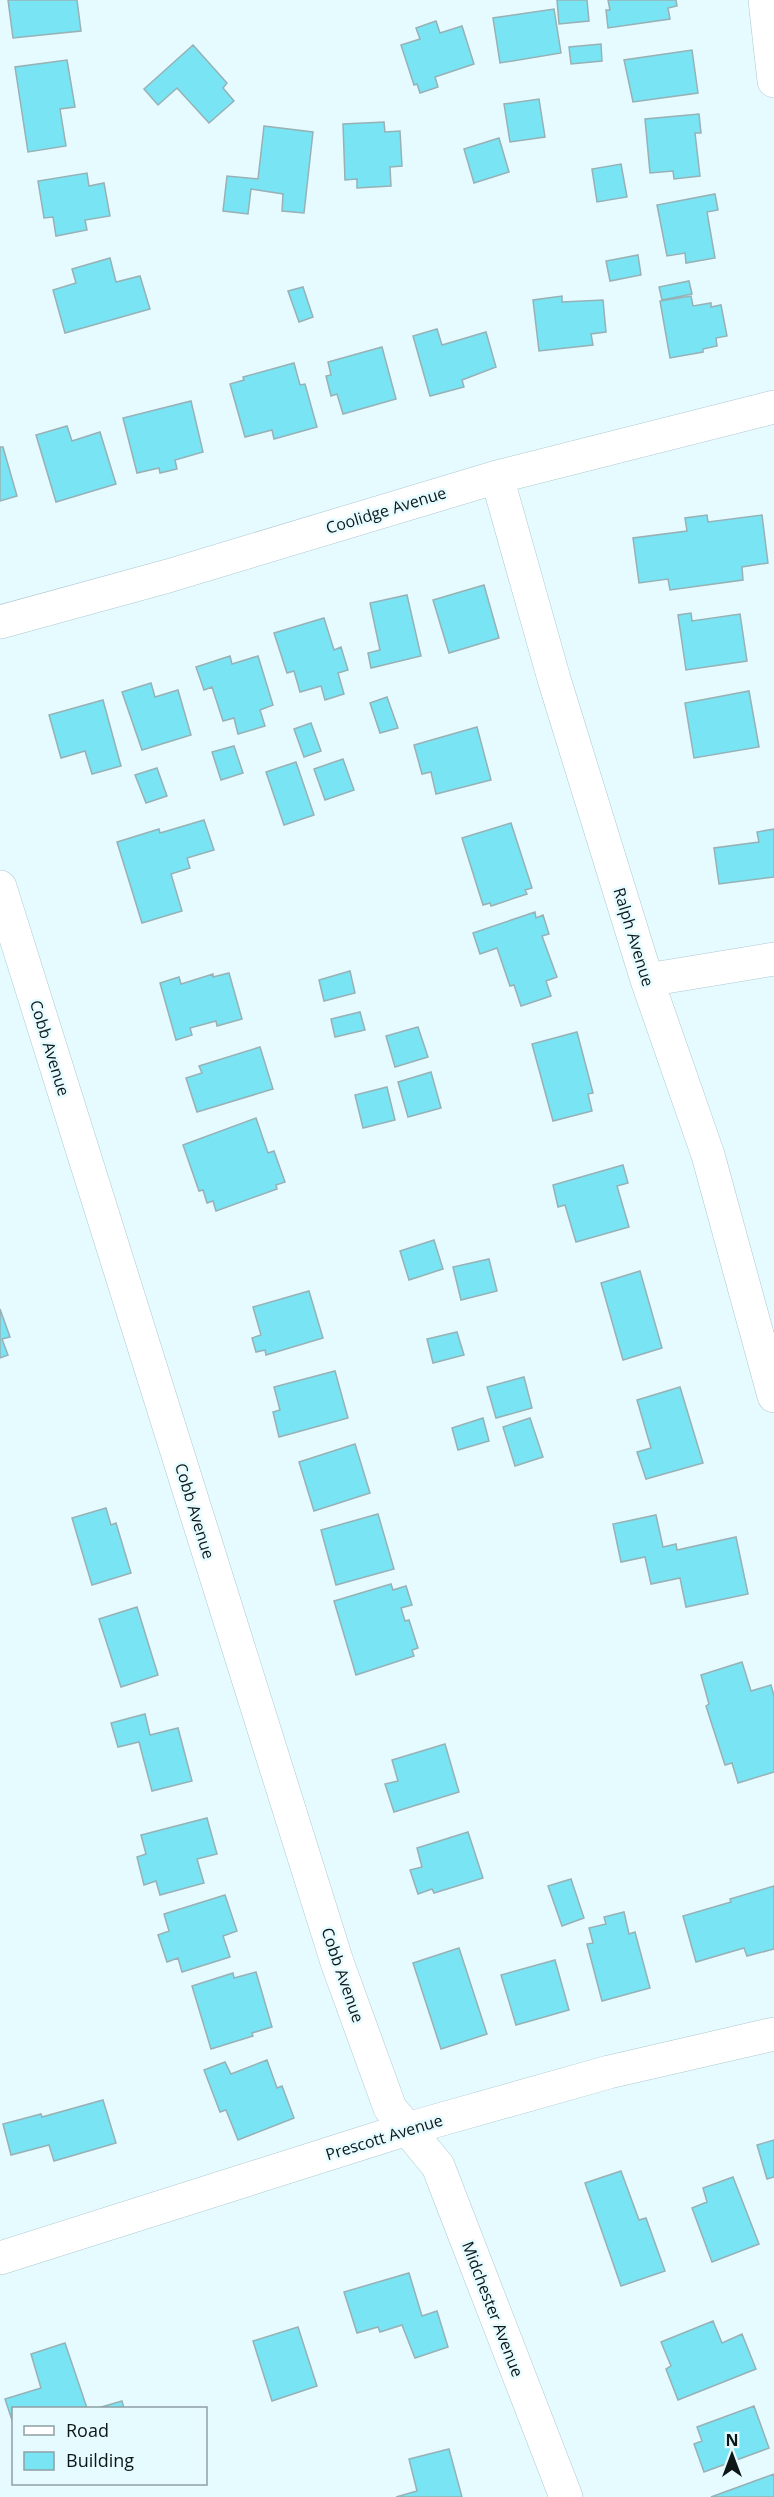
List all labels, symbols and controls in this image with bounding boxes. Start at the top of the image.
street label: Coolidge Avenue [323,481,449,539]
street label: Ralph Avenue [609,885,659,989]
street label: Cobb Avenue [25,997,75,1099]
street label: Cobb Avenue [170,1460,220,1562]
street label: Cobb Avenue [316,1925,370,2025]
street label: Prescott Avenue [323,2109,445,2165]
street label: Midchester Avenue [457,2238,529,2380]
legend [12,2407,207,2485]
text: Road [66,2418,109,2442]
north arrow [702,2425,762,2485]
text: N [725,2429,739,2451]
text: Building [66,2448,134,2472]

